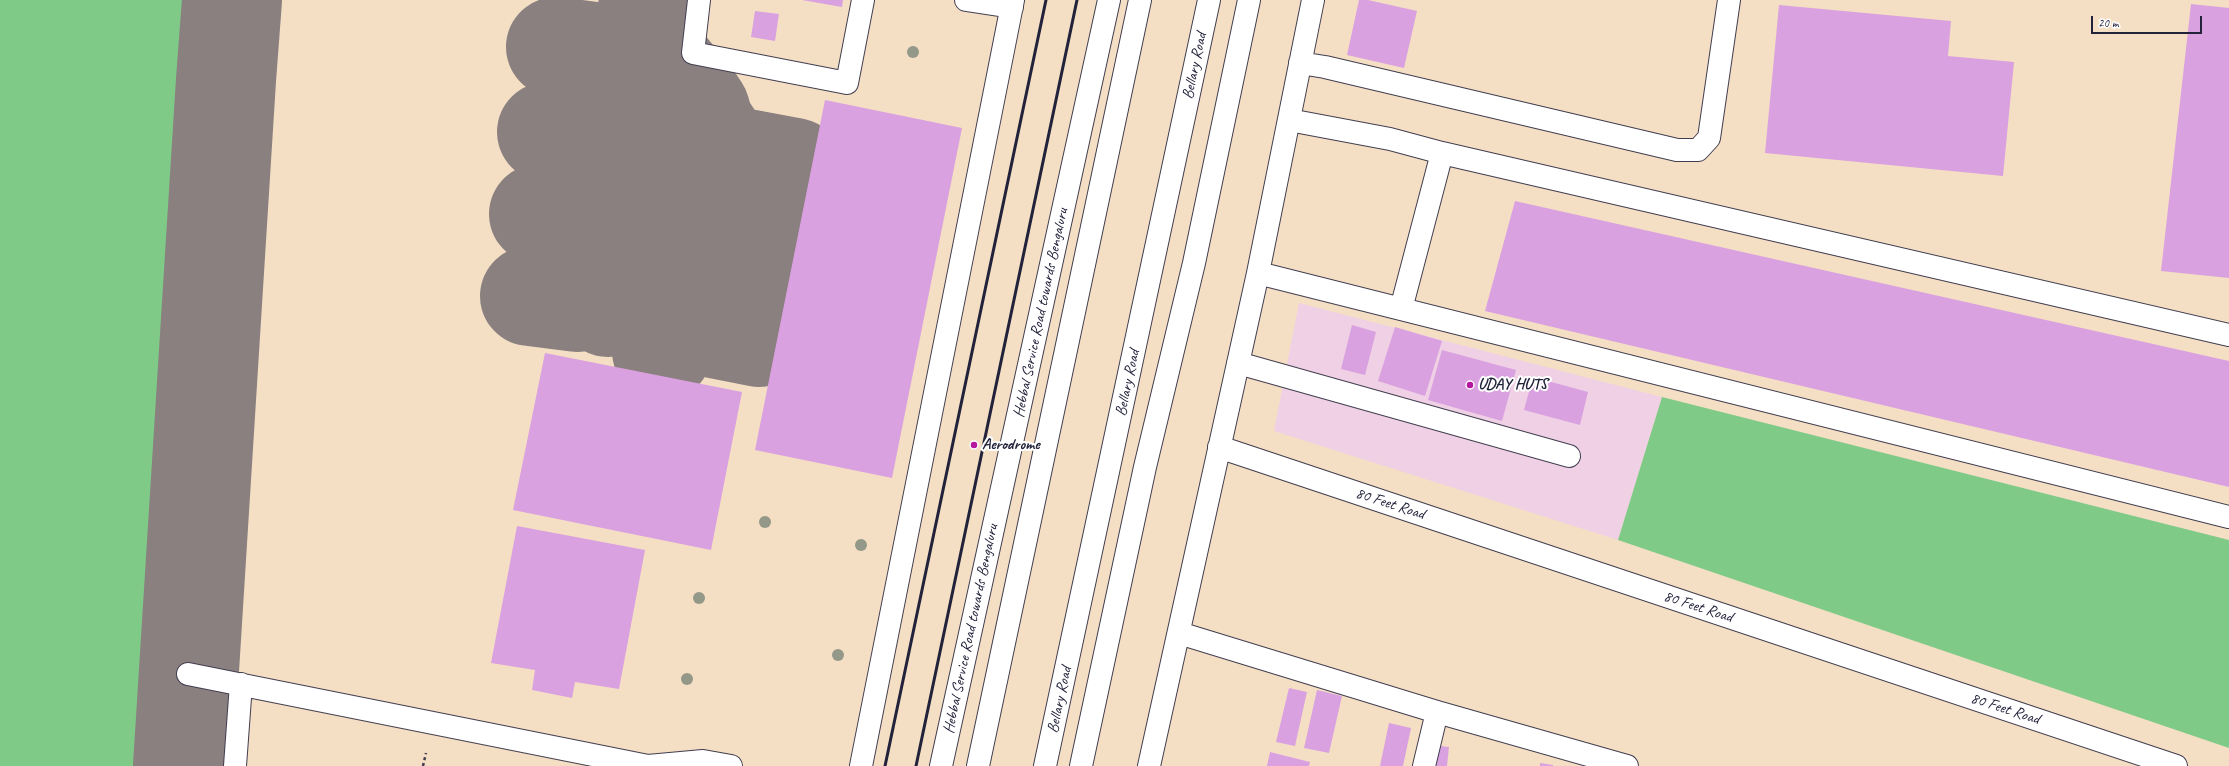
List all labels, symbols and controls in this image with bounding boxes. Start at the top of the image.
scale bar [2093,8,2204,34]
text: 20 m [2098,15,2118,31]
street label: Bellary Road [1179,31,1211,101]
street label: Hebbal Service Road towards Bengaluru [1009,207,1073,419]
street label: Bellary Road [1112,348,1144,418]
place label: UDAY HUTS [1478,375,1548,395]
marker: UDAY HUTS [1465,380,1475,390]
place label: Aerodrome [982,435,1040,455]
marker: Aerodrome [969,440,979,450]
street label: 80 Feet Road [1353,484,1427,524]
street label: Hebbal Service Road towards Bengaluru [939,523,1003,735]
street label: 80 Feet Road [1661,587,1735,627]
street label: Bellary Road [1044,665,1076,735]
street label: 80 Feet Road [1968,689,2042,729]

